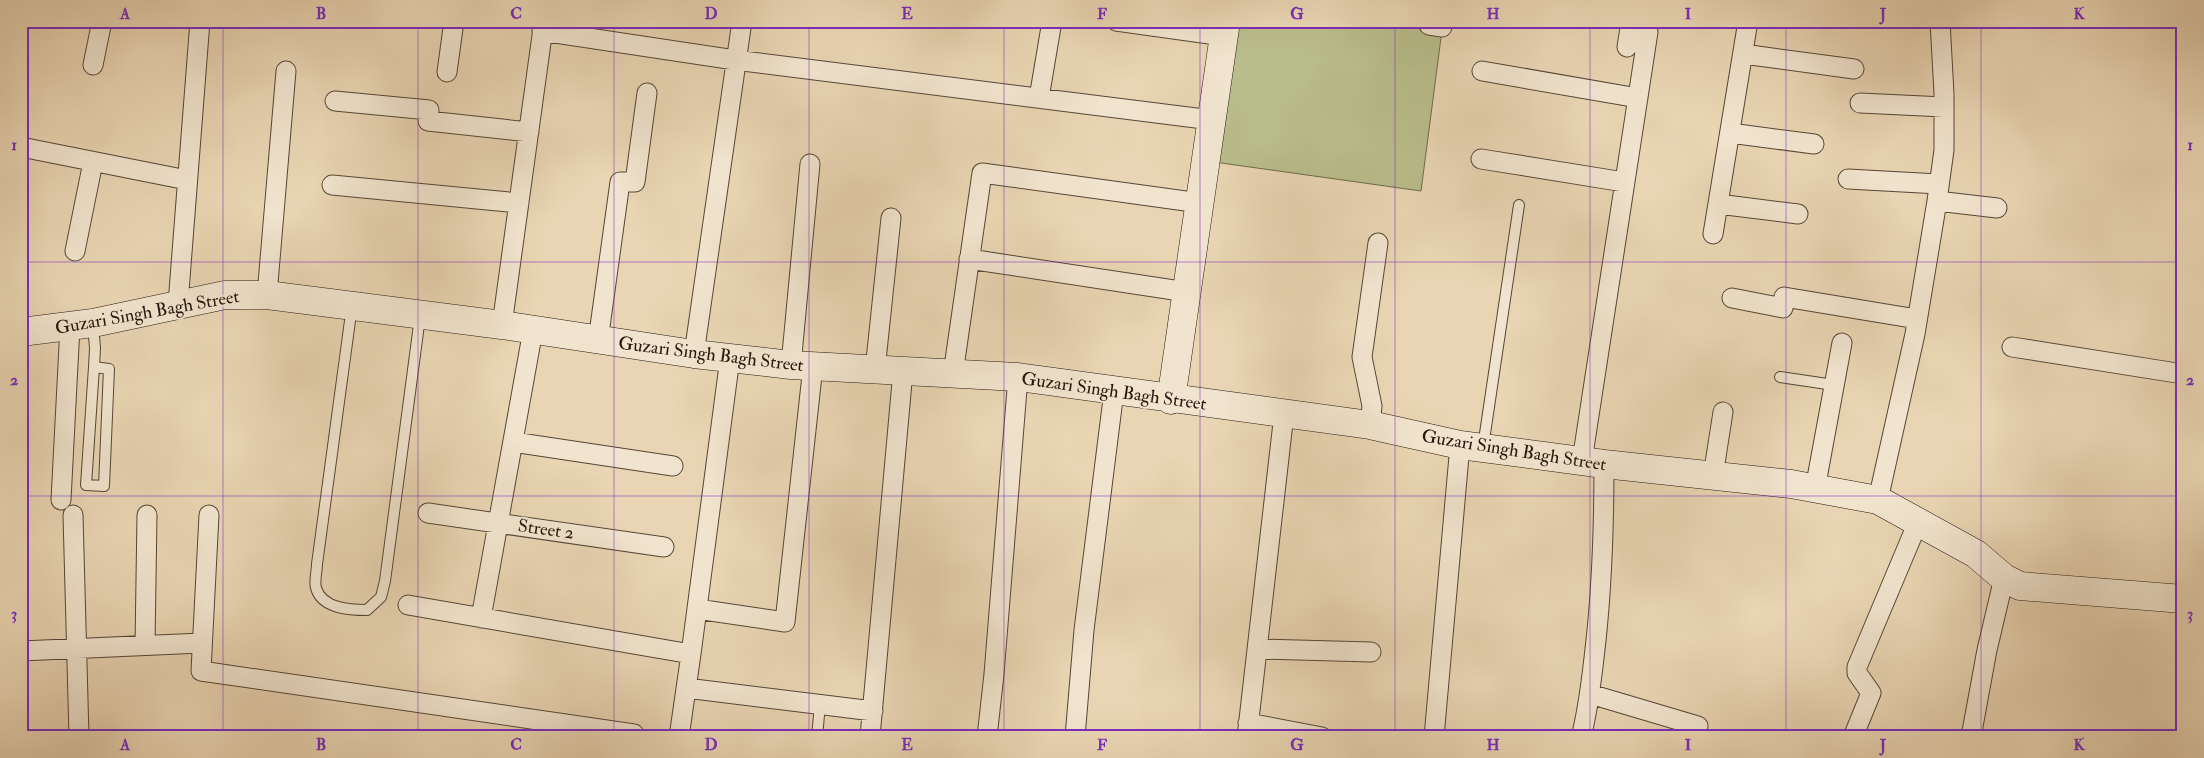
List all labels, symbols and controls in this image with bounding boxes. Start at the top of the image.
text: A [119,4,131,24]
text: B [316,4,326,24]
text: C [510,4,522,24]
text: D [704,4,718,24]
text: E [901,4,913,24]
text: F [1097,4,1107,24]
text: G [1290,4,1304,24]
text: H [1486,4,1500,24]
text: I [1685,4,1692,24]
text: J [1879,4,1887,25]
text: K [2073,4,2085,24]
text: 1 [11,135,17,155]
text: 1 [2187,135,2193,155]
street label: Guzari Singh Bagh Street [53,285,241,340]
street label: Guzari Singh Bagh Street [617,332,805,377]
street label: Guzari Singh Bagh Street [1020,367,1208,416]
text: 2 [10,370,18,390]
text: 2 [2186,370,2194,390]
street label: Guzari Singh Bagh Street [1420,425,1608,476]
street label: Street 2 [516,514,575,545]
text: 3 [11,604,17,624]
text: 3 [2187,604,2193,624]
text: A [119,735,131,755]
text: B [316,735,326,755]
text: C [510,735,522,755]
text: D [704,735,718,755]
text: E [901,735,913,755]
text: F [1097,735,1107,755]
text: G [1290,735,1304,755]
text: H [1486,735,1500,755]
text: I [1685,735,1692,755]
text: J [1879,735,1887,756]
text: K [2073,735,2085,755]

